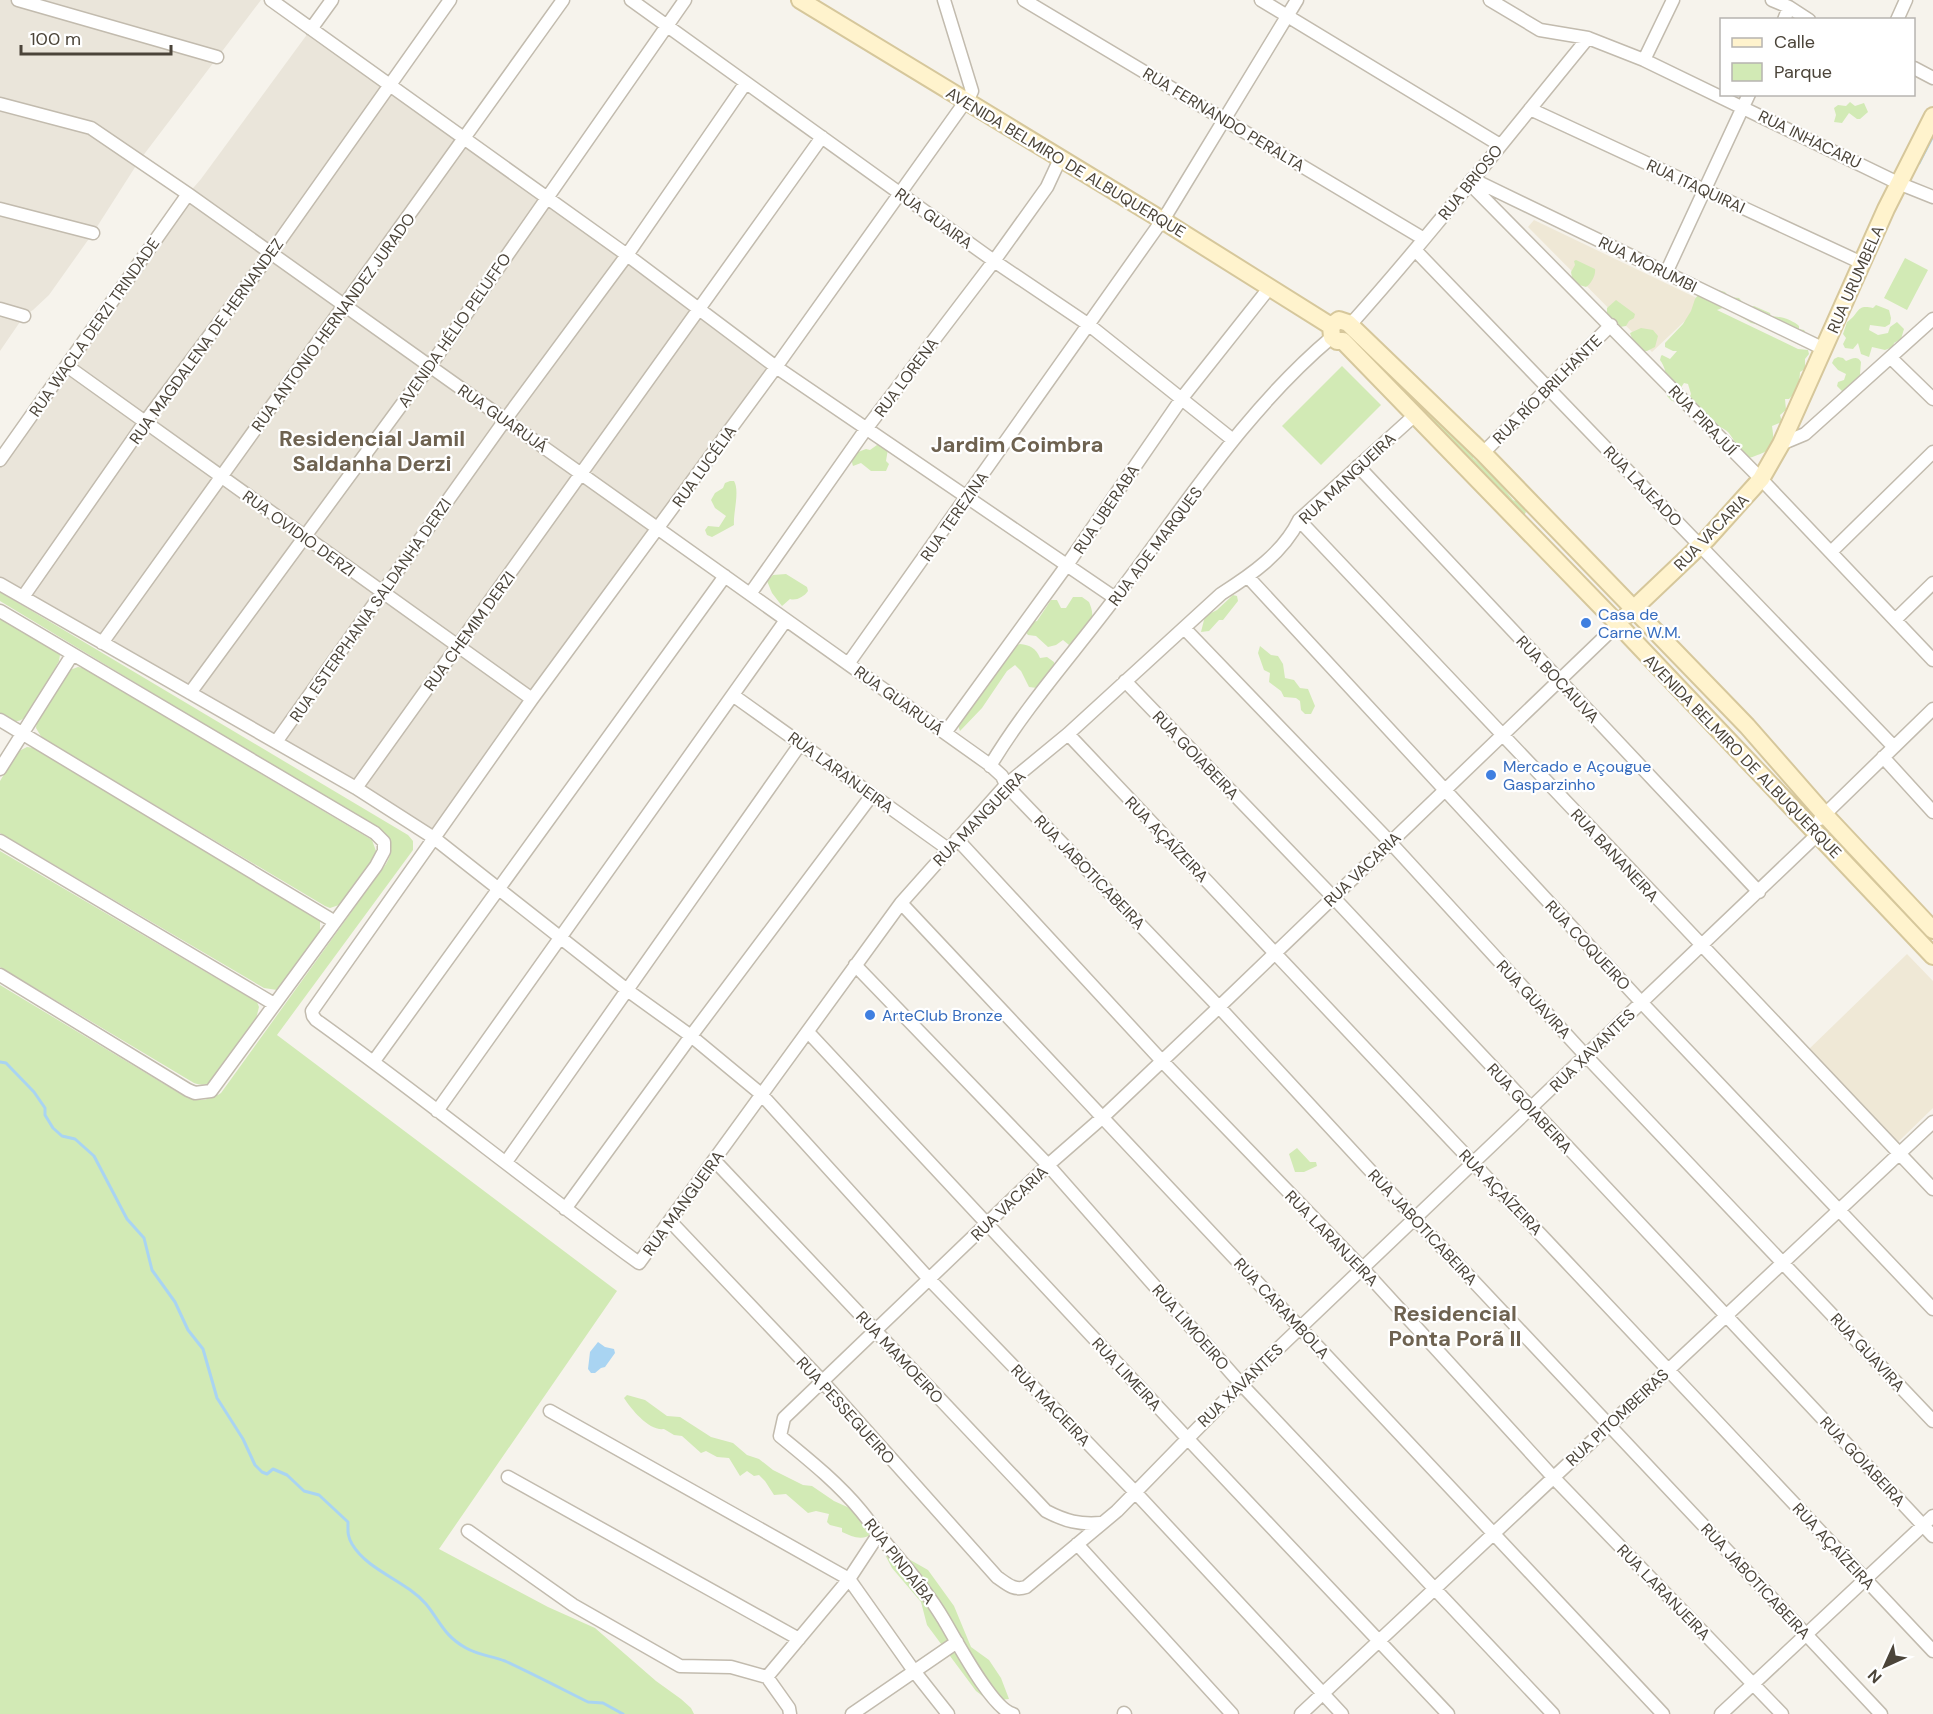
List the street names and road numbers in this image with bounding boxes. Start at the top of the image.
street label: RUA FERNANDO PERALTA [1139,63,1309,176]
street label: AVENIDA BELMIRO DE ALBUQUERQUE [942,82,1189,242]
street label: RUA INHACARU [1755,105,1865,173]
street label: RUA BRIOSO [1433,140,1507,224]
street label: RUA ITAQUIRAI [1643,154,1748,218]
street label: RUA GUAIRA [891,183,977,254]
street label: RUA ANTONIO HERNANDEZ JURADO [247,209,420,436]
street label: RUA URUMBELA [1822,222,1889,336]
street label: RUA MORUMBI [1595,232,1700,297]
street label: RUA WACLA DERZI TRINDADE [24,234,164,421]
street label: RUA MAGDALENA DE HERNANDEZ [125,234,288,448]
street label: AVENIDA HÉLIO PELUFFO [393,249,516,412]
street label: RUA RÍO BRILHANTE [1488,330,1606,448]
street label: RUA LORENA [870,333,943,421]
street label: RUA GUARUJÁ [454,380,552,457]
street label: RUA PIRAJUÍ [1664,381,1742,460]
street label: RUA LUCÉLIA [668,421,741,511]
street label: RUA MANGUEIRA [1294,428,1400,529]
street label: RUA LAJEADO [1599,441,1686,531]
street label: RUA UBERABA [1069,460,1144,558]
street label: RUA TEREZINA [916,467,993,565]
street label: RUA ADE MARQUES [1104,482,1207,610]
street label: RUA OVIDIO DERZI [238,485,359,581]
street label: RUA VACARIA [1669,489,1754,575]
street label: RUA ESTERPHANIA SALDANHA DERZI [285,494,456,726]
street label: RUA CHEMIM DERZI [419,567,520,695]
street label: RUA BOCAIUVA [1512,631,1604,728]
street label: AVENIDA BELMIRO DE ALBUQUERQUE [1639,650,1846,863]
street label: RUA GUARUJÁ [850,661,948,740]
street label: RUA GOIABEIRA [1148,706,1244,805]
street label: RUA LARANJEIRA [784,727,898,818]
street label: RUA MANGUEIRA [928,766,1031,871]
street label: RUA AÇAÍZEIRA [1120,792,1213,887]
street label: RUA BANANEIRA [1566,804,1664,907]
street label: RUA JABOTICABEIRA [1030,811,1150,934]
street label: RUA VACARIA [1319,827,1406,911]
street label: RUA COQUEIRO [1540,896,1635,995]
street label: RUA GUAVIRA [1492,956,1576,1043]
street label: RUA XAVANTES [1545,1004,1640,1097]
street label: RUA GOIABEIRA [1482,1059,1577,1158]
street label: RUA AÇAÍZEIRA [1454,1145,1547,1240]
street label: RUA MANGUEIRA [638,1146,729,1260]
street label: RUA VACARIA [966,1161,1053,1245]
street label: RUA JABOTICABEIRA [1363,1165,1482,1290]
street label: RUA LARANJEIRA [1280,1186,1383,1291]
street label: RUA CARAMBOLA [1229,1253,1334,1364]
street label: RUA LIMOEIRO [1148,1280,1234,1375]
street label: RUA MAMOEIRO [851,1307,948,1408]
street label: RUA GUAVIRA [1826,1309,1910,1396]
street label: RUA LIMEIRA [1087,1333,1166,1416]
street label: RUA XAVANTES [1193,1339,1288,1432]
street label: RUA PESSEGUEIRO [792,1352,899,1468]
street label: RUA MACIEIRA [1006,1360,1095,1451]
street label: RUA PITOMBEIRAS [1561,1364,1673,1471]
street label: RUA GOIABEIRA [1815,1412,1910,1511]
street label: RUA AÇAÍZEIRA [1788,1498,1880,1595]
street label: RUA PINDAÍBA [860,1514,940,1609]
street label: RUA JABOTICABEIRA [1696,1519,1815,1644]
street label: RUA LARANJEIRA [1612,1540,1715,1645]

